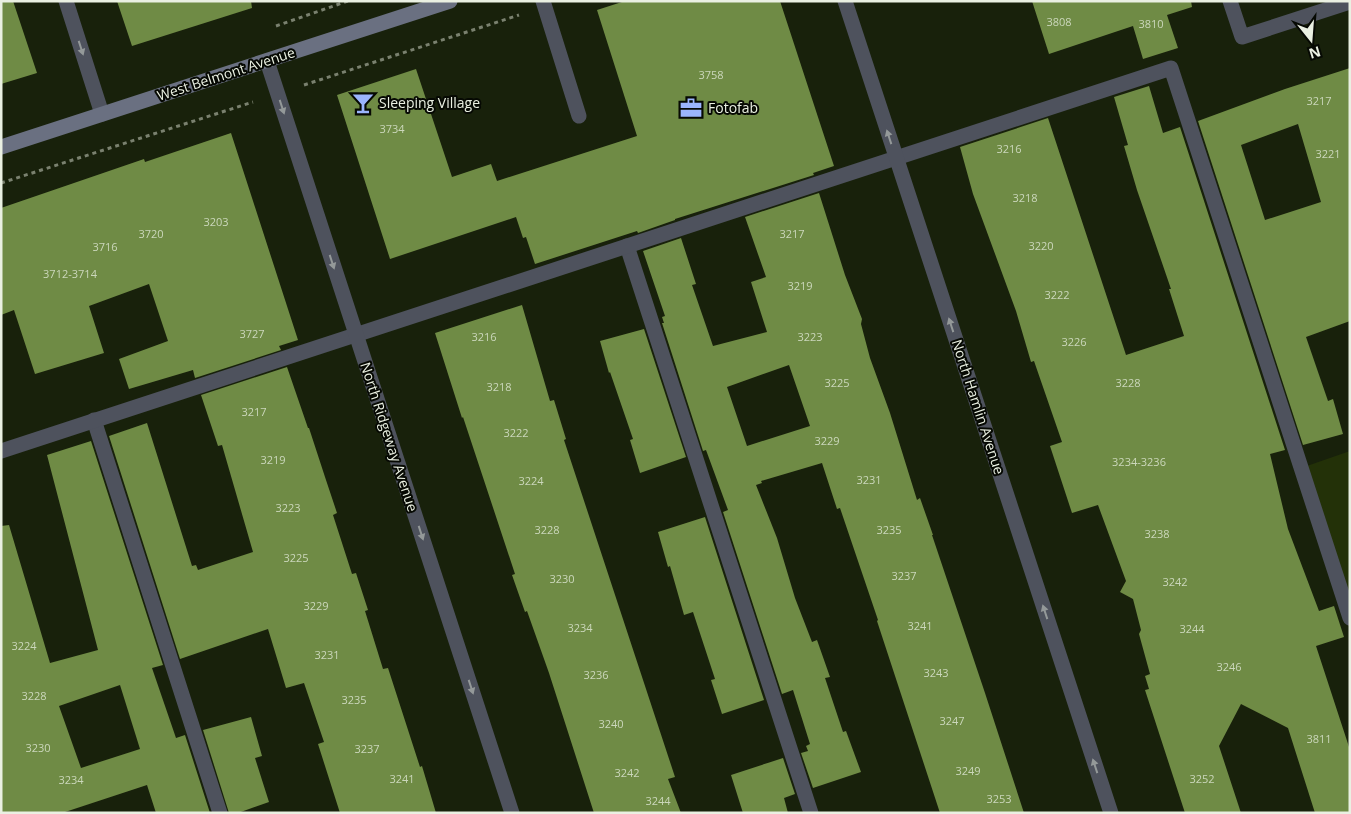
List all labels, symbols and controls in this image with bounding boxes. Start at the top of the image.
house number: 3808 [1046,14,1072,29]
north arrow [1286,15,1336,65]
house number: 3810 [1138,16,1164,31]
one-way arrow [78,40,85,55]
street label: West Belmont Avenue [154,42,297,105]
text: N [1307,42,1323,64]
house number: 3758 [698,67,724,82]
bar icon: Sleeping Village [350,90,376,116]
place label: Sleeping Village [379,93,480,112]
house number: 3217 [1306,93,1332,108]
office icon: Fotofab [678,95,704,121]
place label: Fotofab [708,98,758,117]
one-way arrow [278,100,286,115]
house number: 3734 [379,121,405,136]
one-way arrow [885,129,893,144]
house number: 3216 [996,141,1022,156]
house number: 3221 [1315,146,1341,161]
house number: 3218 [1012,190,1038,205]
house number: 3203 [203,214,229,229]
house number: 3720 [138,226,164,241]
house number: 3217 [779,226,805,241]
house number: 3220 [1028,238,1054,253]
house number: 3716 [92,239,118,254]
one-way arrow [329,254,336,269]
house number: 3712-3714 [43,266,98,281]
house number: 3219 [787,278,813,293]
house number: 3222 [1044,287,1070,302]
one-way arrow [946,317,954,332]
house number: 3727 [239,326,265,341]
house number: 3216 [471,329,497,344]
house number: 3223 [797,329,823,344]
house number: 3226 [1061,334,1087,349]
street label: North Hamlin Avenue [948,337,1009,477]
street label: North Ridgeway Avenue [356,360,423,514]
house number: 3225 [824,375,850,390]
house number: 3228 [1115,375,1141,390]
house number: 3218 [486,379,512,394]
house number: 3217 [241,404,267,419]
house number: 3222 [503,425,529,440]
house number: 3229 [814,433,840,448]
house number: 3219 [260,452,286,467]
house number: 3234-3236 [1112,454,1166,469]
house number: 3231 [856,472,882,487]
house number: 3224 [518,473,544,488]
house number: 3223 [275,500,301,515]
house number: 3228 [534,522,560,537]
house number: 3235 [876,522,902,537]
one-way arrow [417,525,425,540]
house number: 3238 [1144,526,1170,541]
house number: 3225 [283,550,309,565]
house number: 3237 [891,568,917,583]
house number: 3230 [549,571,575,586]
house number: 3242 [1162,574,1188,589]
house number: 3229 [303,598,329,613]
one-way arrow [1041,604,1049,619]
house number: 3241 [907,618,933,633]
house number: 3234 [567,620,593,635]
house number: 3244 [1179,621,1205,636]
house number: 3224 [11,638,37,653]
house number: 3231 [314,647,340,662]
house number: 3246 [1216,659,1242,674]
house number: 3243 [923,665,949,680]
house number: 3236 [583,667,609,682]
one-way arrow [467,680,475,695]
house number: 3228 [21,688,47,703]
house number: 3235 [341,692,367,707]
house number: 3247 [939,713,965,728]
house number: 3240 [598,716,624,731]
house number: 3811 [1306,731,1332,746]
house number: 3230 [25,740,51,755]
house number: 3237 [354,741,380,756]
one-way arrow [1091,759,1099,774]
house number: 3249 [955,763,981,778]
house number: 3242 [614,765,640,780]
house number: 3241 [389,771,415,786]
house number: 3252 [1189,771,1215,786]
house number: 3234 [58,772,84,787]
house number: 3253 [986,791,1012,806]
house number: 3244 [645,793,671,808]

